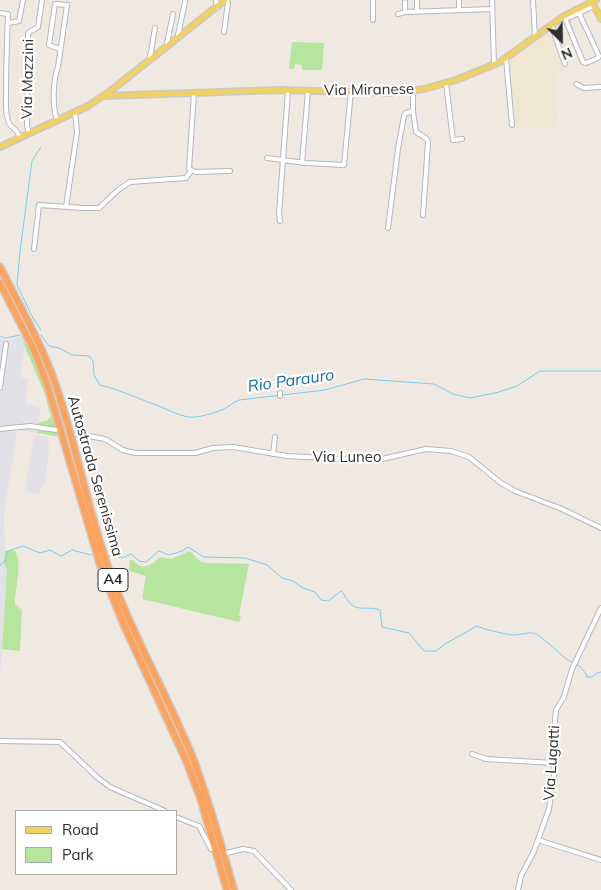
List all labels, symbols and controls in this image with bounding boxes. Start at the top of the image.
north arrow [536,15,586,65]
street label: Via Mazzini [18,39,38,119]
text: N [558,43,575,64]
street label: Via Miranese [324,80,414,100]
water label: Rio Parauro [246,365,336,397]
street label: Autostrada Serenissima [63,394,127,558]
street label: Via Luneo [312,448,382,466]
road number: A4 [98,568,128,592]
street label: Via Lugatti [540,725,564,801]
legend [15,810,178,875]
text: Road [62,820,99,839]
text: Park [62,845,94,864]

